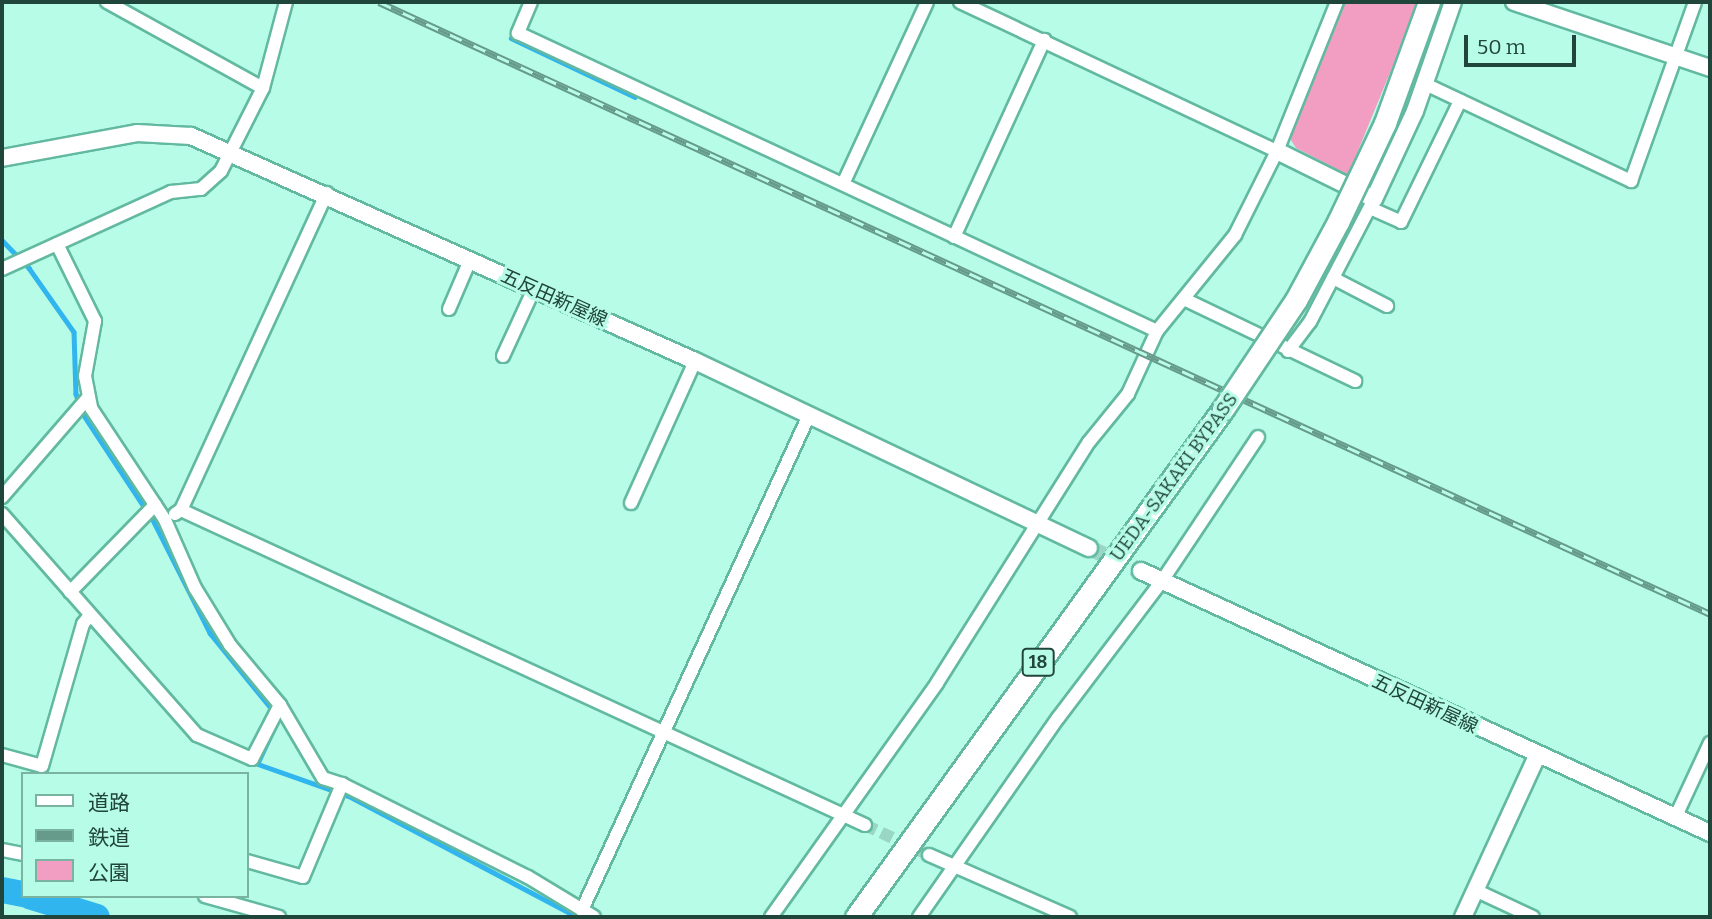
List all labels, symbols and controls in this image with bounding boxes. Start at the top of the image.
scale bar [1467,21,1579,65]
text: 50 m [1477,34,1526,60]
street label: 五反田新屋線 [497,264,611,332]
street label: UEDA-SAKAKI BYPASS [1105,388,1243,566]
road number: 18 [1020,648,1056,676]
street label: 五反田新屋線 [1369,670,1481,738]
legend [21,772,248,898]
text: 道路 [88,790,130,816]
text: 鉄道 [88,825,130,851]
text: 公園 [88,860,130,886]

